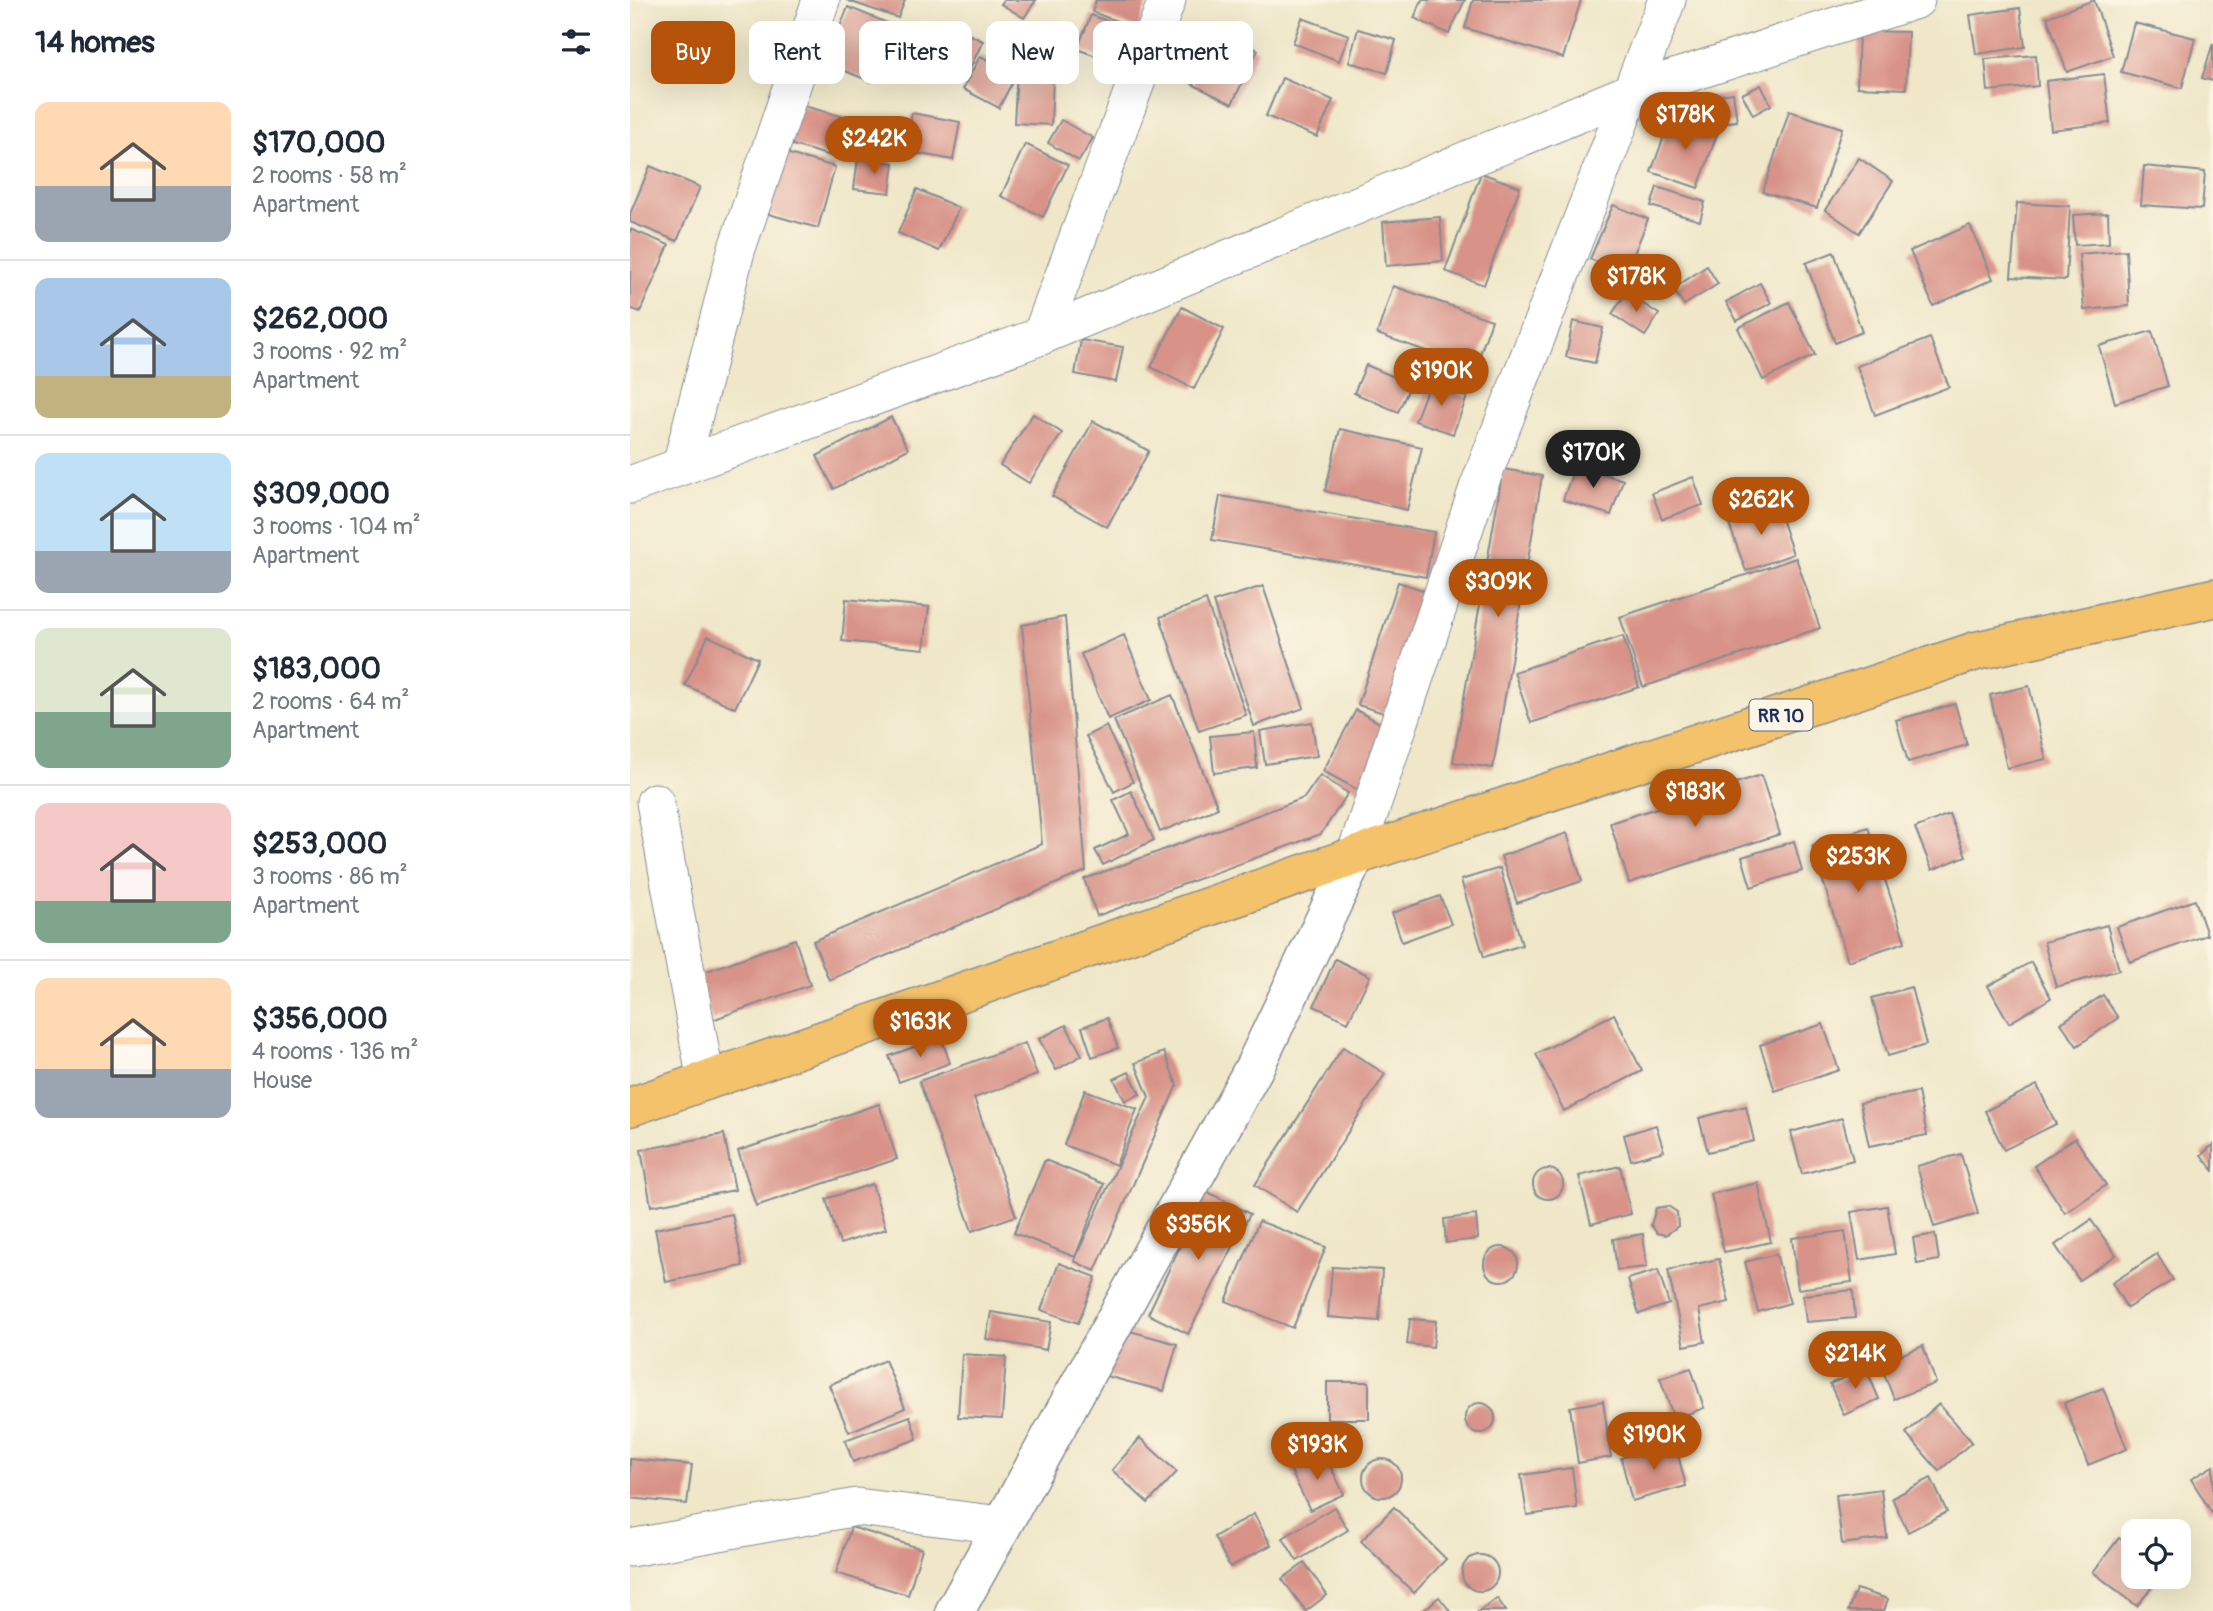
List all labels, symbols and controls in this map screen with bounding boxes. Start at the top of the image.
chip: Buy [651,21,735,84]
chip: Rent [749,21,845,84]
chip: Filters [859,21,972,84]
chip: New [986,21,1079,84]
chip: Apartment [1093,21,1253,84]
icon: filters [557,23,595,61]
text: 14 homes [35,24,155,61]
pin: $178K [1636,92,1734,152]
text: $178K [1655,100,1715,129]
pin: $242K [825,116,923,176]
text: $170,000 [252,124,385,161]
text: $242K [841,124,907,153]
icon: home [91,130,175,214]
text: 2 rooms · 58 m² [252,161,407,190]
text: Apartment [252,190,359,219]
pin: $178K [1587,254,1685,314]
text: $178K [1606,262,1666,291]
text: $262,000 [252,300,388,337]
icon: home [91,306,175,390]
text: 3 rooms · 92 m² [252,337,407,366]
pin: $190K [1392,348,1490,408]
text: $190K [1410,356,1472,385]
text: Apartment [252,366,359,395]
pin: $170K [1544,430,1642,490]
text: $170K [1561,438,1625,467]
text: $309,000 [252,475,390,512]
pin: $262K [1712,477,1810,537]
icon: home [91,481,175,565]
text: $262K [1728,485,1794,514]
text: 3 rooms · 104 m² [252,512,421,541]
text: Apartment [252,541,359,570]
pin: $309K [1449,560,1547,619]
text: $309K [1465,567,1531,596]
text: $183,000 [252,650,381,687]
icon: home [91,656,175,740]
text: 2 rooms · 64 m² [252,687,409,716]
road number: RR 10 [1750,700,1812,730]
text: Apartment [252,716,359,745]
pin: $183K [1646,770,1744,829]
text: $183K [1665,777,1725,806]
text: $253,000 [252,825,387,862]
icon: home [91,831,175,915]
pin: $253K [1809,834,1907,894]
text: $253K [1826,842,1890,871]
text: 3 rooms · 86 m² [252,862,408,891]
text: Apartment [252,891,359,920]
text: $356,000 [252,1000,388,1037]
pin: $163K [871,1000,969,1059]
icon: home [91,1006,175,1090]
text: $163K [889,1007,951,1036]
text: 4 rooms · 136 m² [252,1037,418,1066]
text: House [252,1066,312,1095]
pin: $356K [1149,1202,1247,1262]
text: $356K [1165,1210,1231,1239]
pin: $214K [1806,1332,1904,1391]
text: $214K [1824,1339,1886,1368]
pin: $190K [1605,1412,1703,1472]
text: $190K [1623,1420,1685,1449]
pin: $193K [1268,1422,1366,1482]
text: $193K [1287,1430,1347,1459]
map controls [2121,1519,2191,1589]
button: locate [2121,1519,2191,1589]

